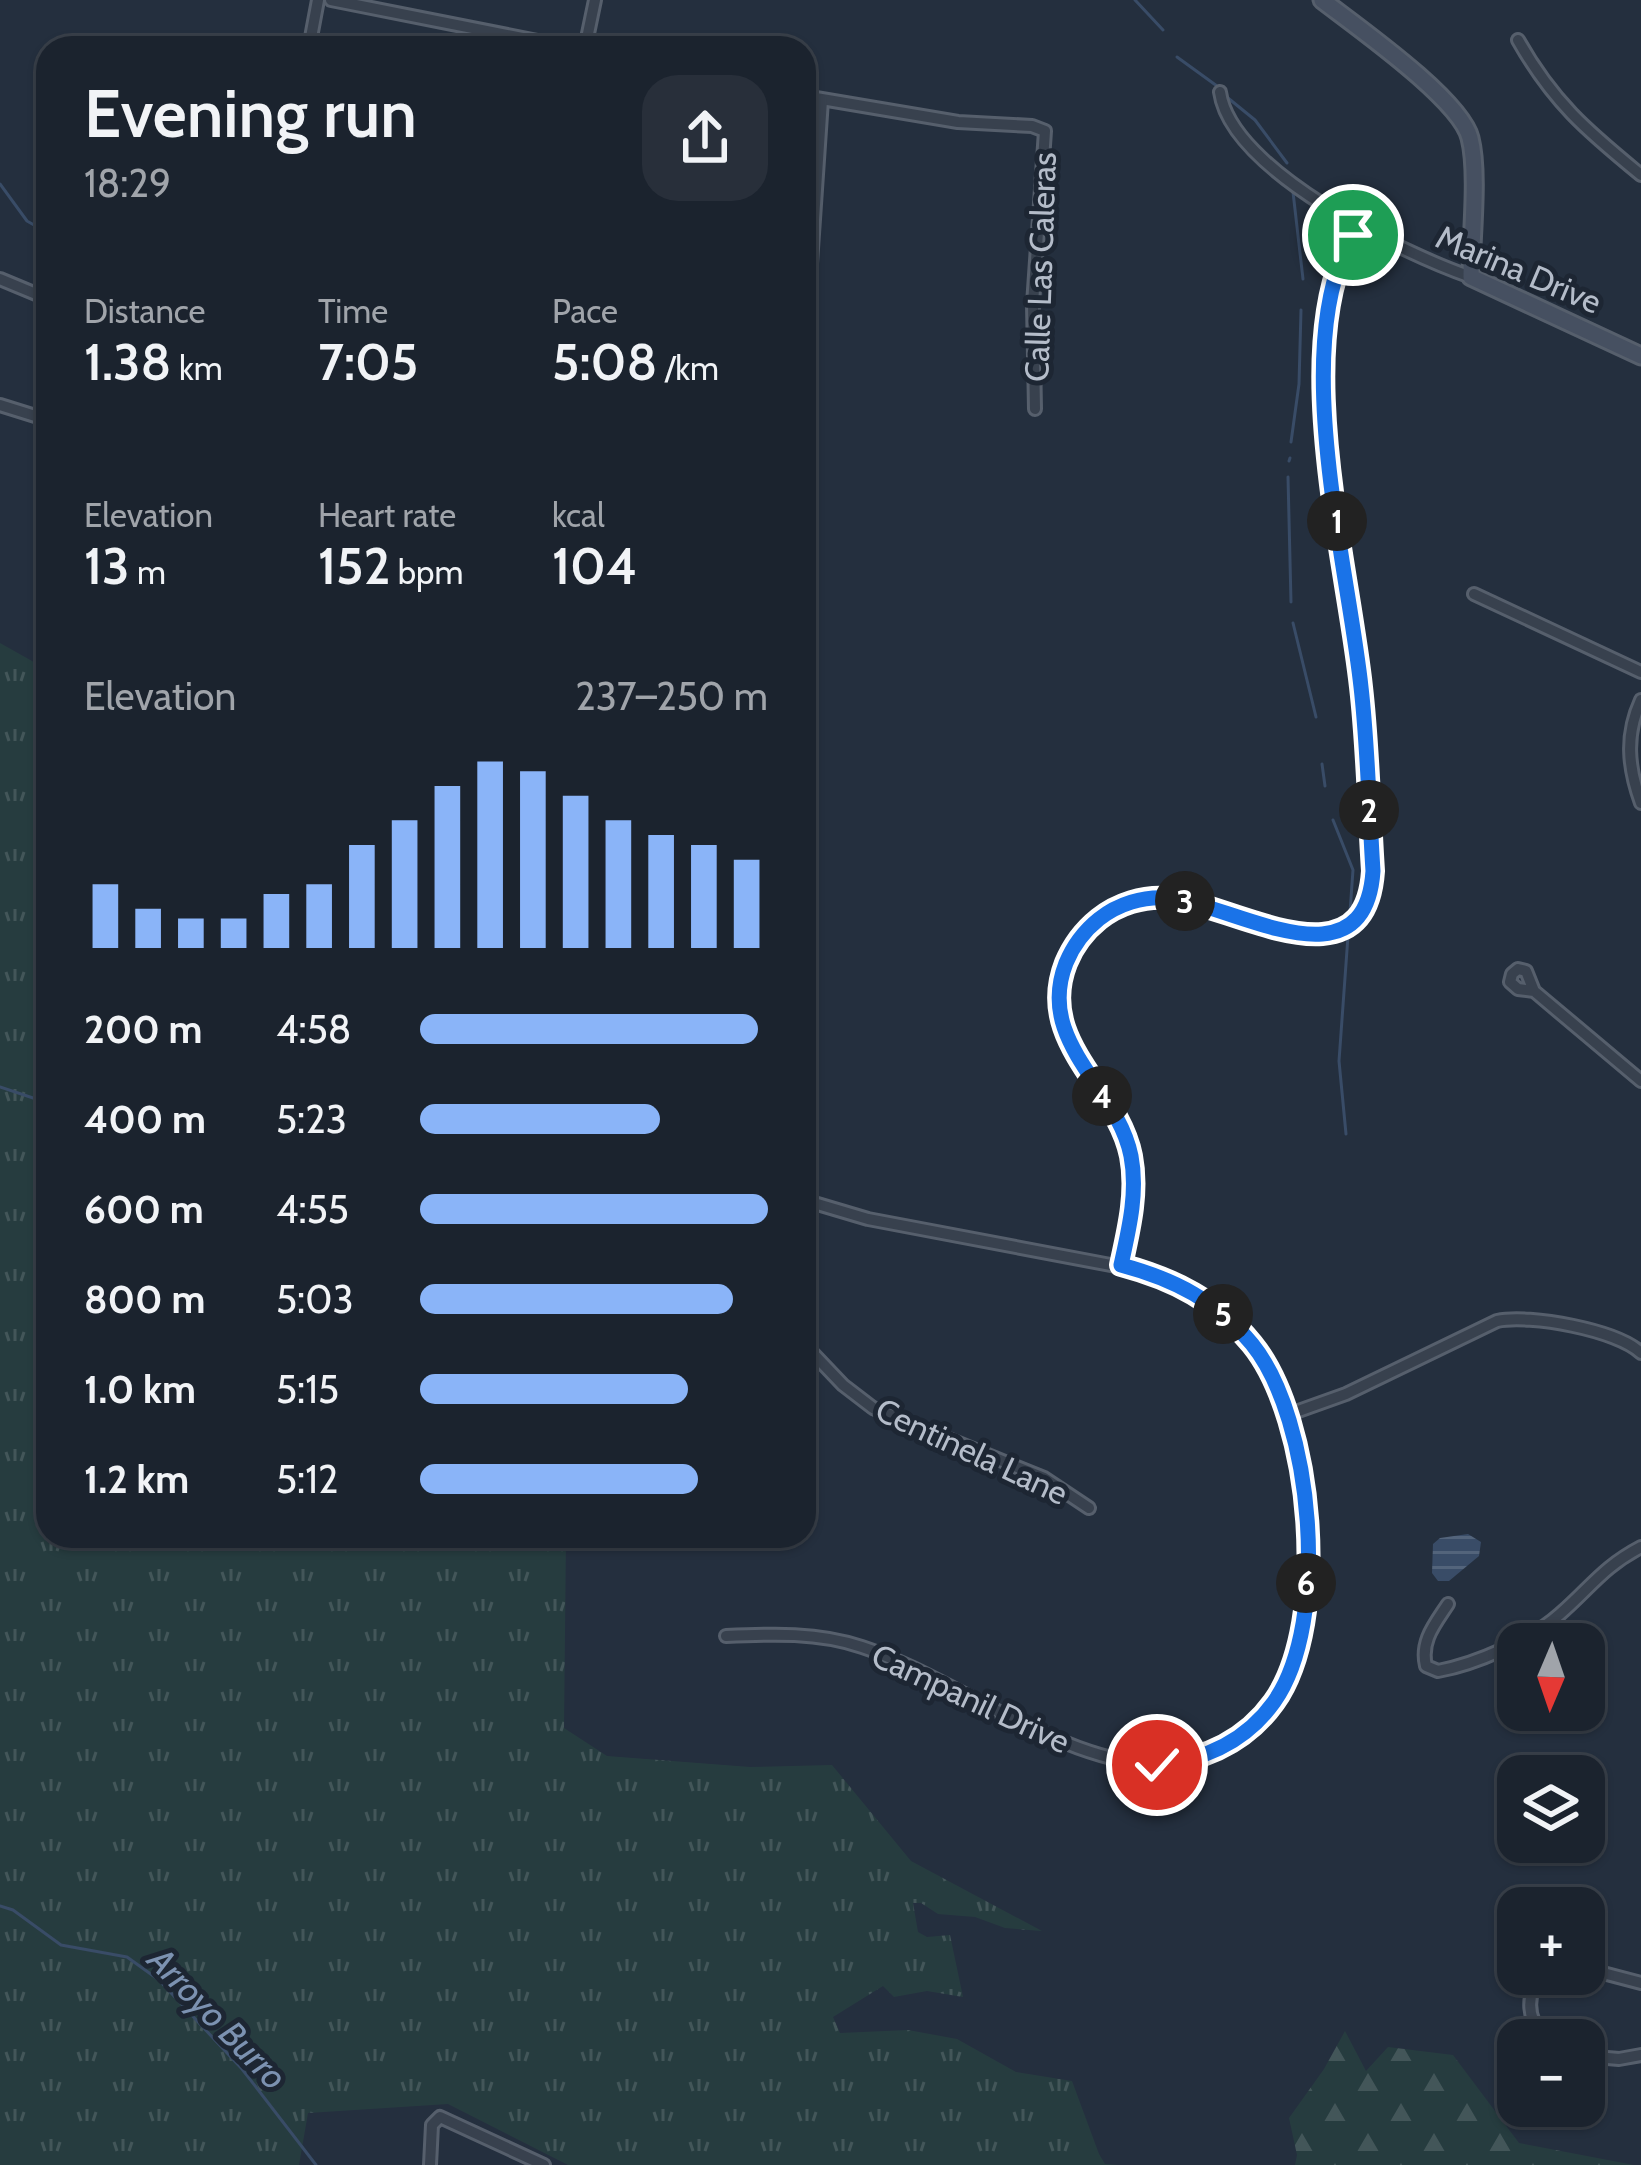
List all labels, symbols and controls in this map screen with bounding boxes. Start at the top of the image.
text: Evening run [84,73,417,154]
button: share [642,75,768,201]
street label: Calle Las Caleras [1016,151,1064,383]
text: 18:29 [84,159,171,207]
pin [1302,184,1404,286]
icon: arrive [1320,202,1386,268]
street label: Marina Drive [1430,216,1608,322]
text: Distance [84,291,205,331]
text: Time [318,291,388,331]
text: Pace [552,291,618,331]
text: 1.38 [84,331,171,393]
text: 7:05 [318,331,418,393]
text: 5:08 [552,331,657,393]
text: km [171,348,223,388]
text: /km [657,348,719,388]
pin: 1 [1307,491,1367,551]
text: Elevation [84,495,213,535]
text: Heart rate [318,495,456,535]
text: kcal [552,495,605,535]
text: 1 [1331,501,1343,541]
text: 13 [84,535,130,597]
text: 152 [318,535,390,597]
text: 104 [552,535,637,597]
text: m [130,552,166,592]
text: bpm [390,552,463,592]
text: Elevation [84,672,236,720]
text: 237–250 m [575,672,768,720]
pin: 2 [1339,780,1399,840]
text: 2 [1360,790,1378,830]
pin: 3 [1155,871,1215,931]
text: 3 [1176,881,1194,921]
text: 200 m [84,1005,202,1053]
text: 4:58 [276,1005,351,1053]
pin: 4 [1072,1066,1132,1126]
text: 4 [1092,1076,1112,1116]
text: 400 m [84,1095,206,1143]
text: 5:23 [276,1095,347,1143]
text: 600 m [84,1185,204,1233]
text: 4:55 [276,1185,349,1233]
text: 800 m [84,1275,205,1323]
text: 5:03 [276,1275,354,1323]
pin: 5 [1193,1284,1253,1344]
text: 5 [1214,1294,1232,1334]
text: 1.0 km [84,1365,196,1413]
text: 5:15 [276,1365,339,1413]
street label: Centinela Lane [870,1389,1074,1513]
text: 1.2 km [84,1455,189,1503]
text: 5:12 [276,1455,338,1503]
pin: 6 [1276,1553,1336,1613]
text: 6 [1297,1563,1315,1603]
north arrow [1497,1623,1605,1731]
map controls [1497,1623,1605,2127]
street label: Campanil Drive [866,1635,1076,1761]
pin [1106,1714,1208,1816]
icon: check [1124,1732,1190,1798]
button: layers [1497,1755,1605,1863]
button: + [1497,1887,1605,1995]
water label: Arroyo Burro [138,1936,297,2098]
button: − [1497,2019,1605,2127]

